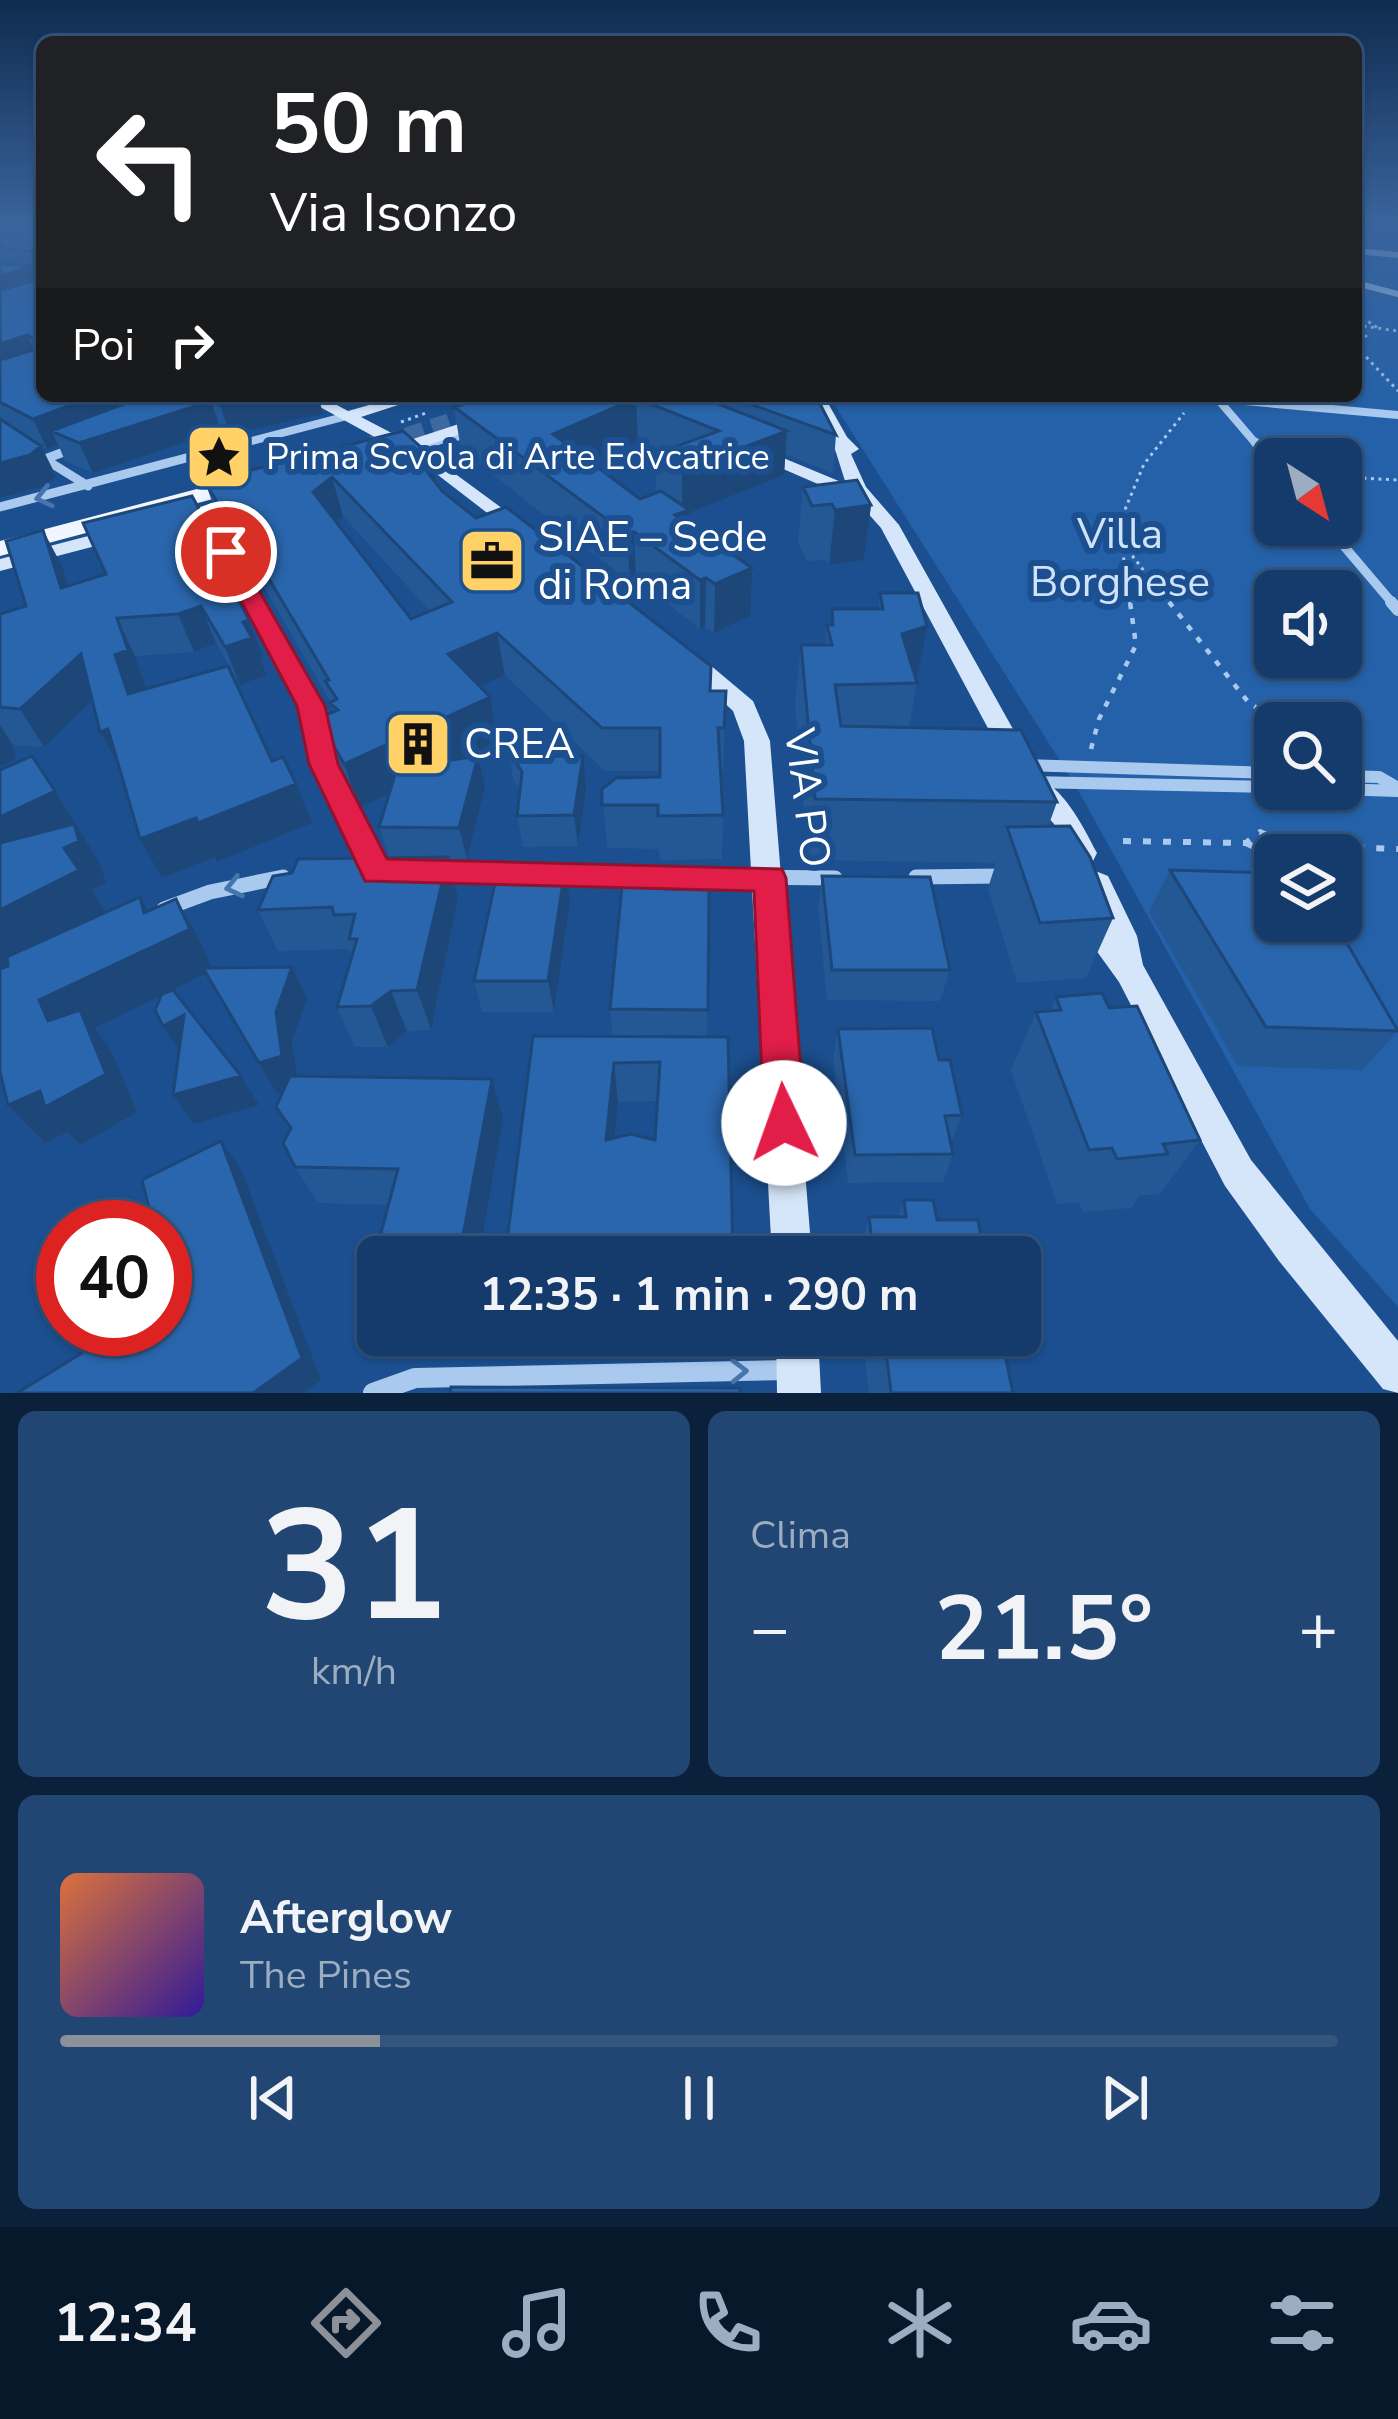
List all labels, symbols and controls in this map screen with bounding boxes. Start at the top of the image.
text: 50 m [270,67,467,182]
icon: left [72,84,228,240]
text: Via Isonzo [270,176,517,250]
icon: right [159,312,225,378]
text: Poi [72,315,135,376]
place icon: Prima Scvola di Arte Edvcatrice [184,422,254,492]
place label: Prima Scvola di Arte Edvcatrice [266,433,770,482]
north arrow [1254,438,1362,546]
map controls [1254,438,1362,942]
one-way arrow [34,483,55,508]
pin [175,501,277,603]
park label: Villa Borghese [1030,506,1210,611]
place label: SIAE – Sede di Roma [538,509,767,614]
icon: arrive [193,519,259,585]
office icon: SIAE – Sede di Roma [457,526,527,596]
button: sound [1254,570,1362,678]
button: search [1254,702,1362,810]
building icon: CREA [383,709,453,779]
place label: CREA [464,716,575,773]
street label: VIA PO [770,724,844,871]
button: layers [1254,834,1362,942]
one-way arrow [225,873,245,898]
position arrow [721,1060,847,1186]
speed limit sign: 40 [36,1200,192,1356]
text: 12:35 · 1 min · 290 m [479,1265,919,1326]
one-way arrow [730,1358,749,1384]
text: 31 [260,1460,448,1673]
text: Clima [750,1509,851,1562]
text: 21.5° [935,1568,1153,1691]
text: − [750,1584,790,1674]
text: + [1298,1584,1338,1674]
text: km/h [311,1645,397,1698]
text: Afterglow [240,1888,452,1949]
text: The Pines [240,1949,412,2002]
icon: previous [240,2065,306,2131]
icon: pause [666,2065,732,2131]
icon: next [1092,2065,1158,2131]
icon: directions [304,2281,388,2365]
icon: music [495,2281,579,2365]
icon: phone [686,2281,770,2365]
icon: climate [878,2281,962,2365]
icon: car [1069,2281,1153,2365]
icon: filters [1260,2281,1344,2365]
text: 12:34 [54,2286,197,2360]

